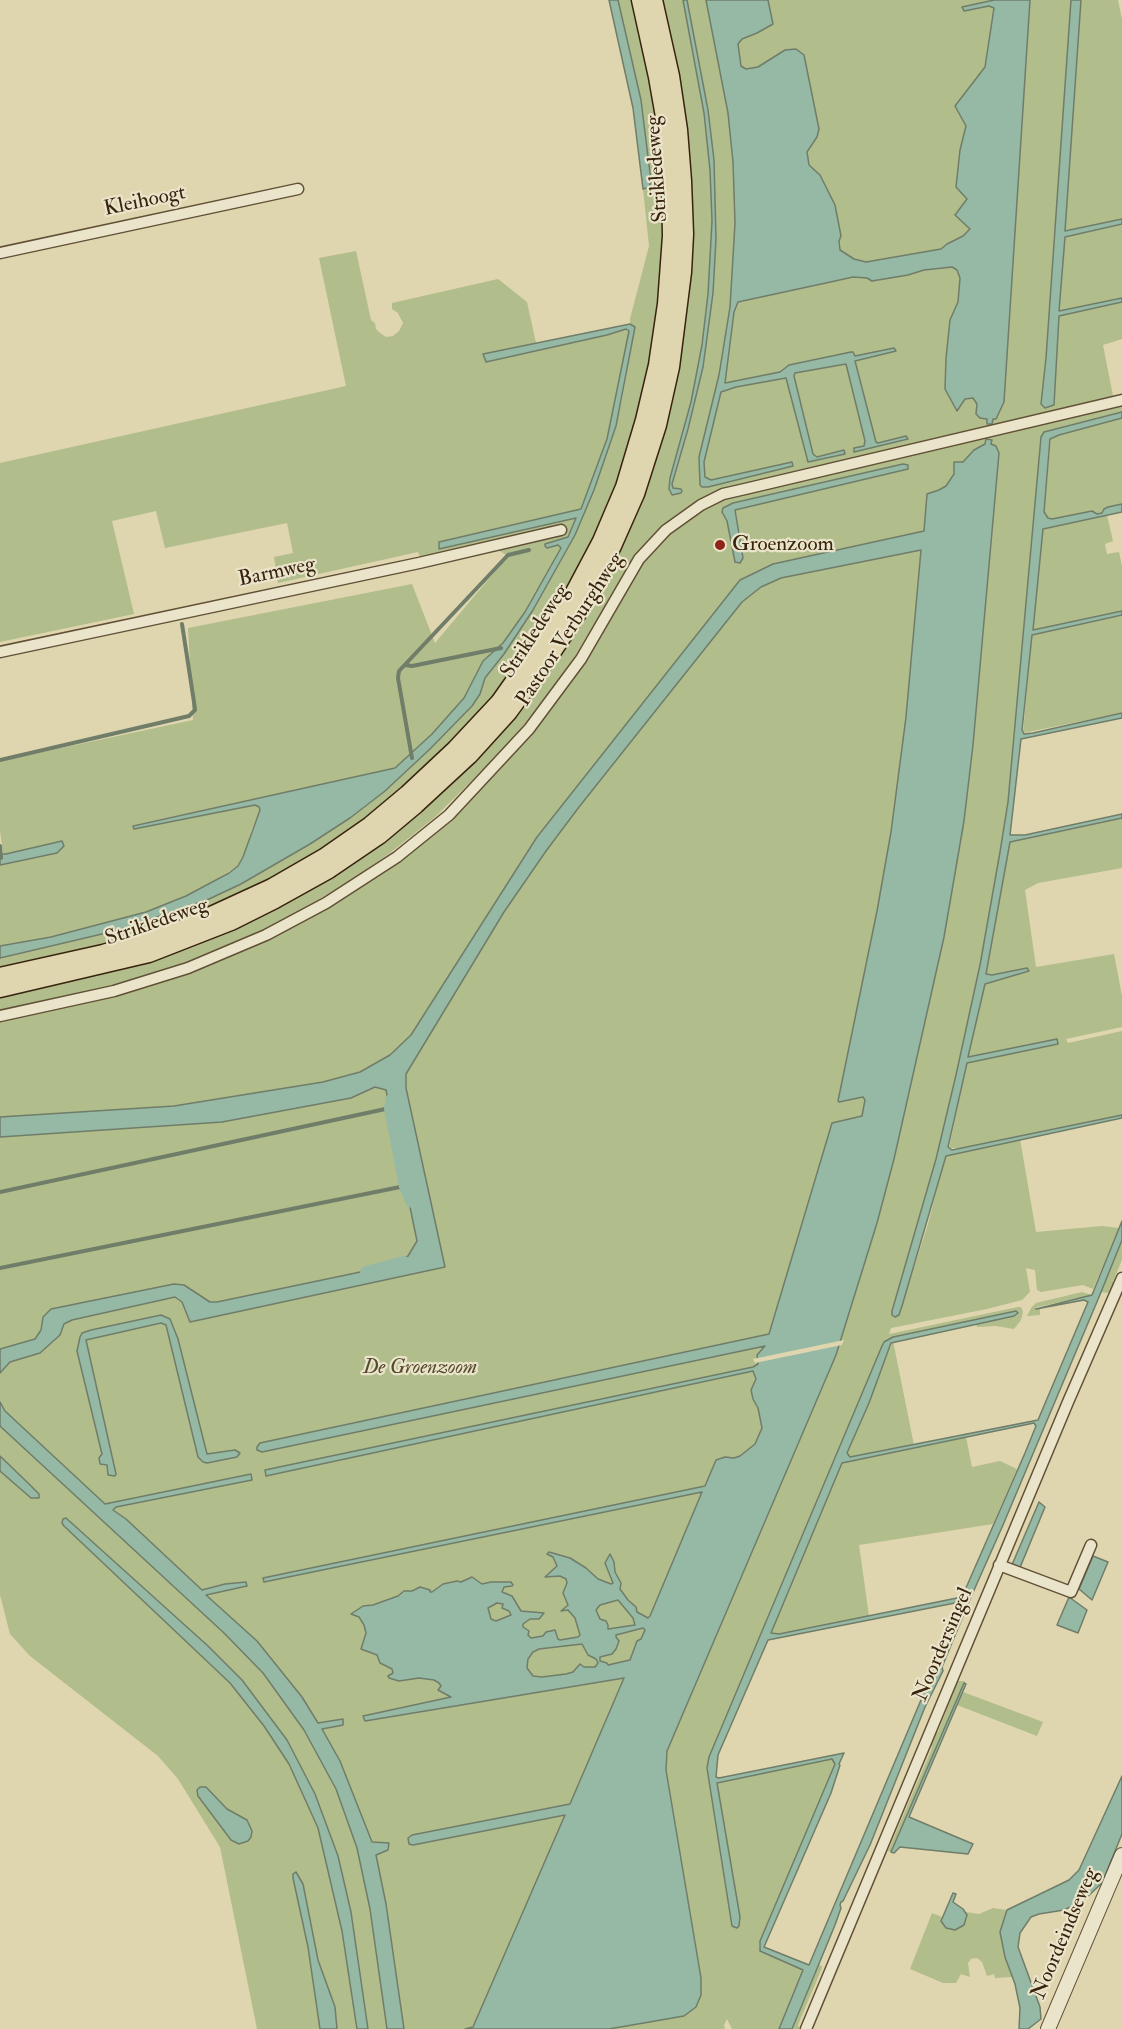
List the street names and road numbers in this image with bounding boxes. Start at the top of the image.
street label: Strikledeweg [642,115,674,223]
street label: Kleihoogt [102,181,188,223]
street label: Pastoor Verburghweg [512,548,630,712]
street label: Barmweg [236,553,318,593]
street label: Strikledeweg [496,580,576,684]
street label: Strikledeweg [102,894,212,952]
street label: Noordersingel [909,1584,979,1706]
street label: Noordeindseweg [1027,1865,1105,2003]

